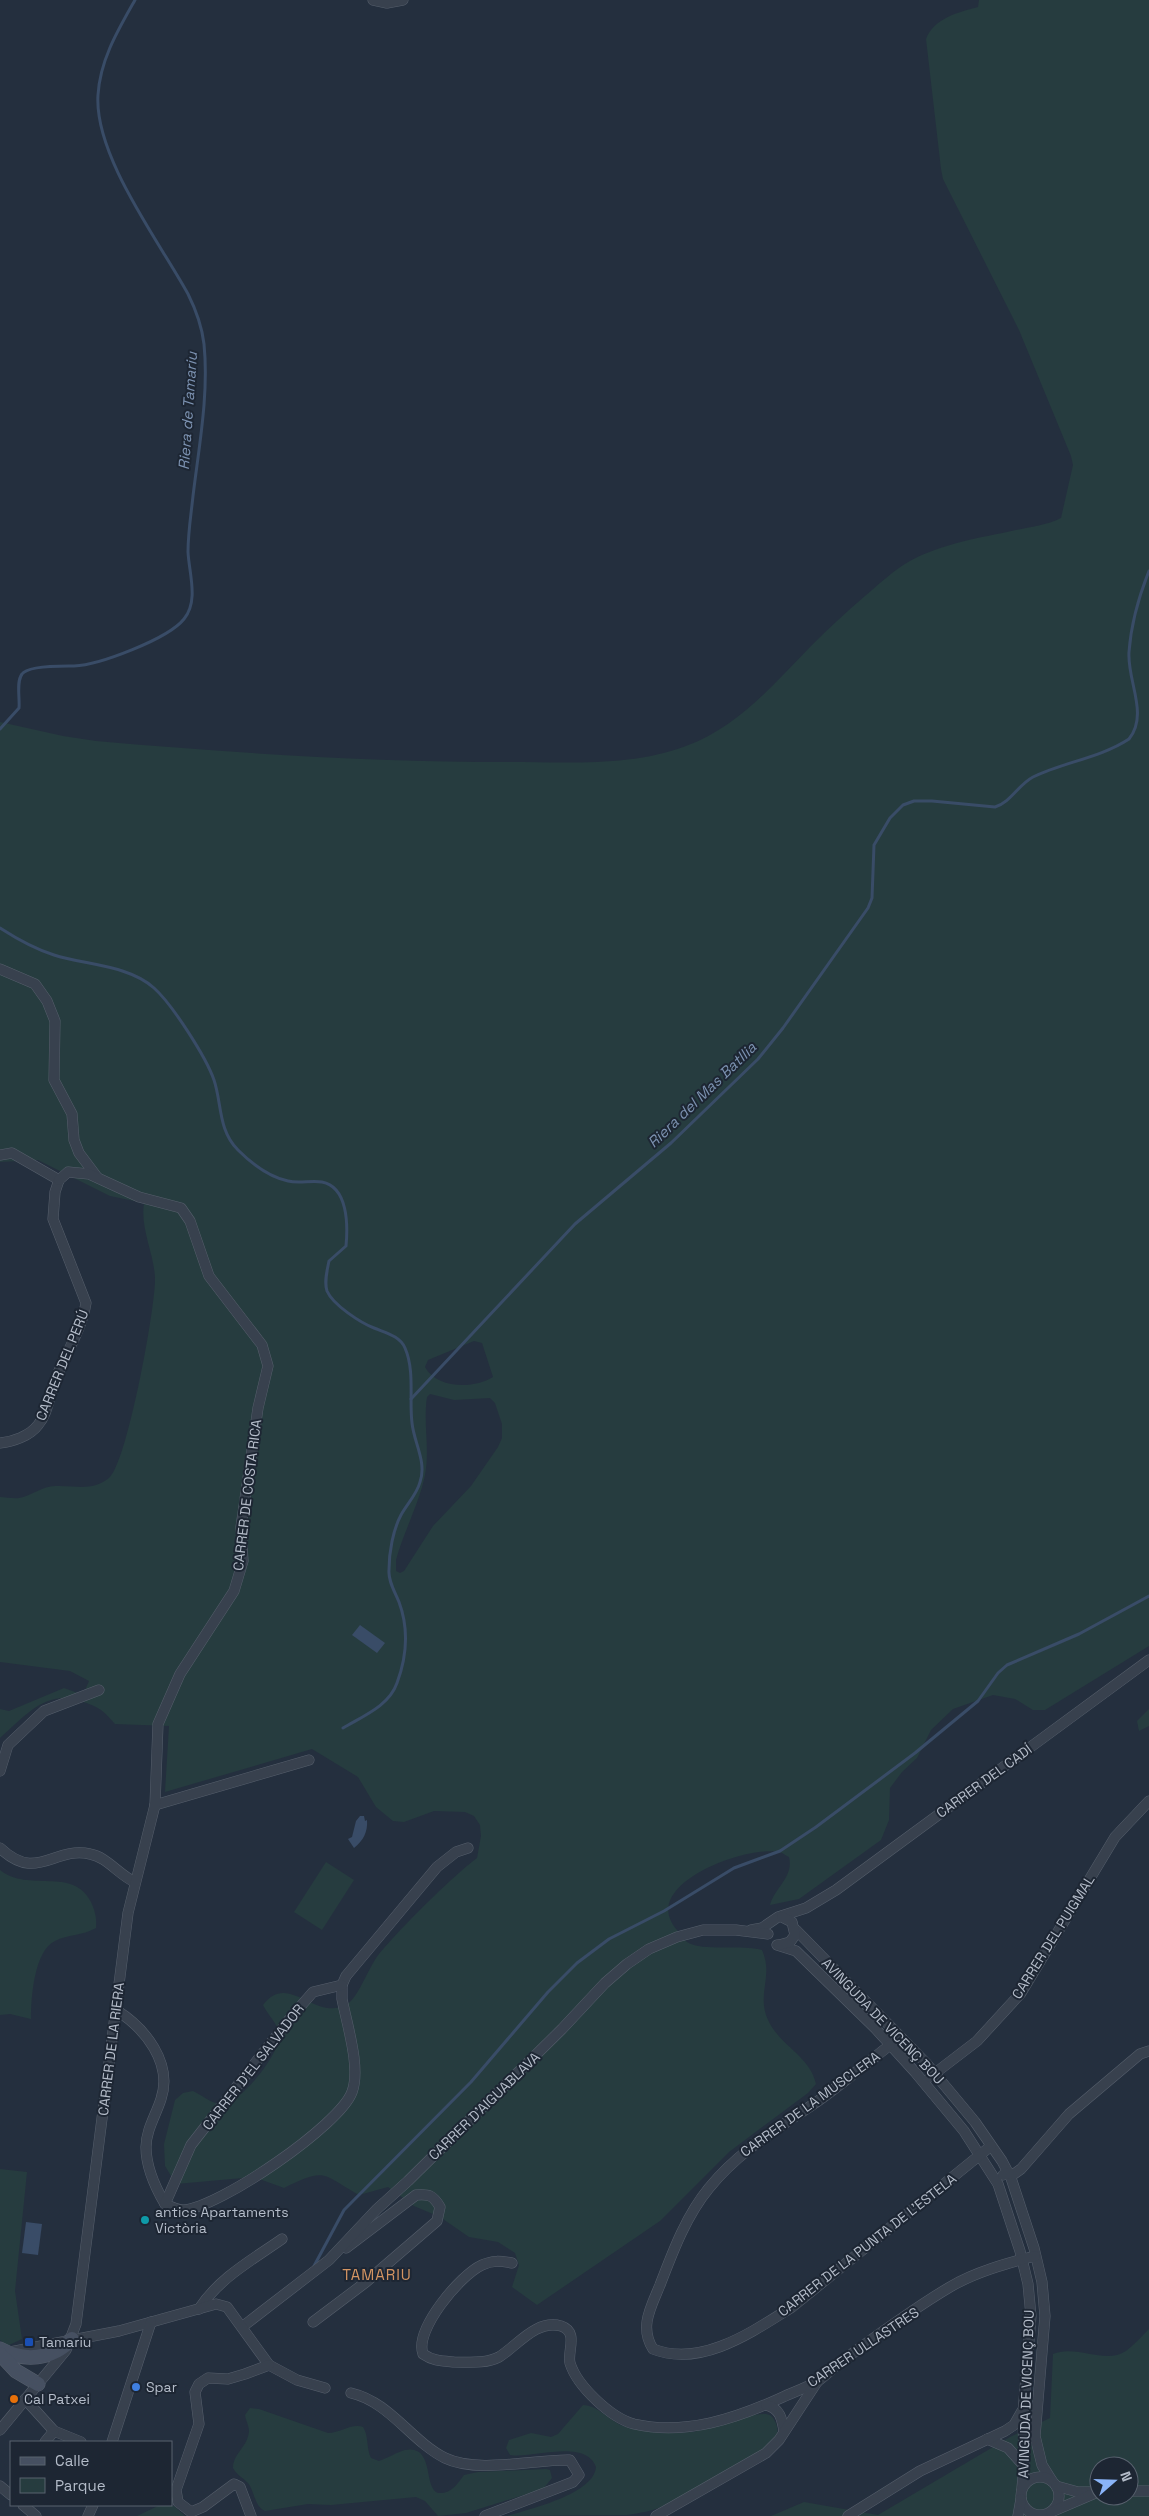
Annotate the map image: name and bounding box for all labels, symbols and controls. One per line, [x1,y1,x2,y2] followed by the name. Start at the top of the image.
[174,351,201,471] water label: Riera de Tamariu
[643,1038,760,1151] water label: Riera del Mas Batllia
[32,1307,92,1423] street label: CARRER DEL PERÚ
[229,1418,265,1572] street label: CARRER DE COSTA RICA
[933,1740,1036,1822] street label: CARRER DEL CADÍ
[1008,1871,1099,2002] street label: CARRER DEL PUIGMAL
[818,1954,948,2088] street label: AVINGUDA DE VICENÇ BOU
[94,1981,128,2117] street label: CARRER DE LA RIERA
[198,2000,308,2134] street label: CARRER D'EL SALVADOR
[737,2047,884,2161] street label: CARRER DE LA MUSCLERA
[424,2048,544,2164] street label: CARRER D'AIGUABLAVA
[774,2170,960,2320] street label: CARRER DE LA PUNTA DE L'ESTELA
[155,2203,289,2237] place label: antics Apartaments Victòria
[139,2214,151,2226] marker: antics Apartaments Victòria
[342,2265,412,2284] district label: TAMARIU
[804,2303,922,2391] street label: CARRER ULLASTRES
[1014,2309,1038,2479] street label: AVINGUDA DE VICENÇ BOU
[39,2333,91,2351] place label: Tamariu
[23,2336,35,2348] marker: Tamariu
[146,2378,177,2396] place label: Spar
[130,2381,142,2393] marker: Spar
[24,2390,90,2408] place label: Cal Patxei
[8,2393,20,2405] marker: Cal Patxei
[10,2441,172,2506] legend
[55,2451,90,2470] text: Calle
[1089,2456,1139,2506] north arrow
[1116,2469,1136,2484] text: N
[55,2476,106,2495] text: Parque

